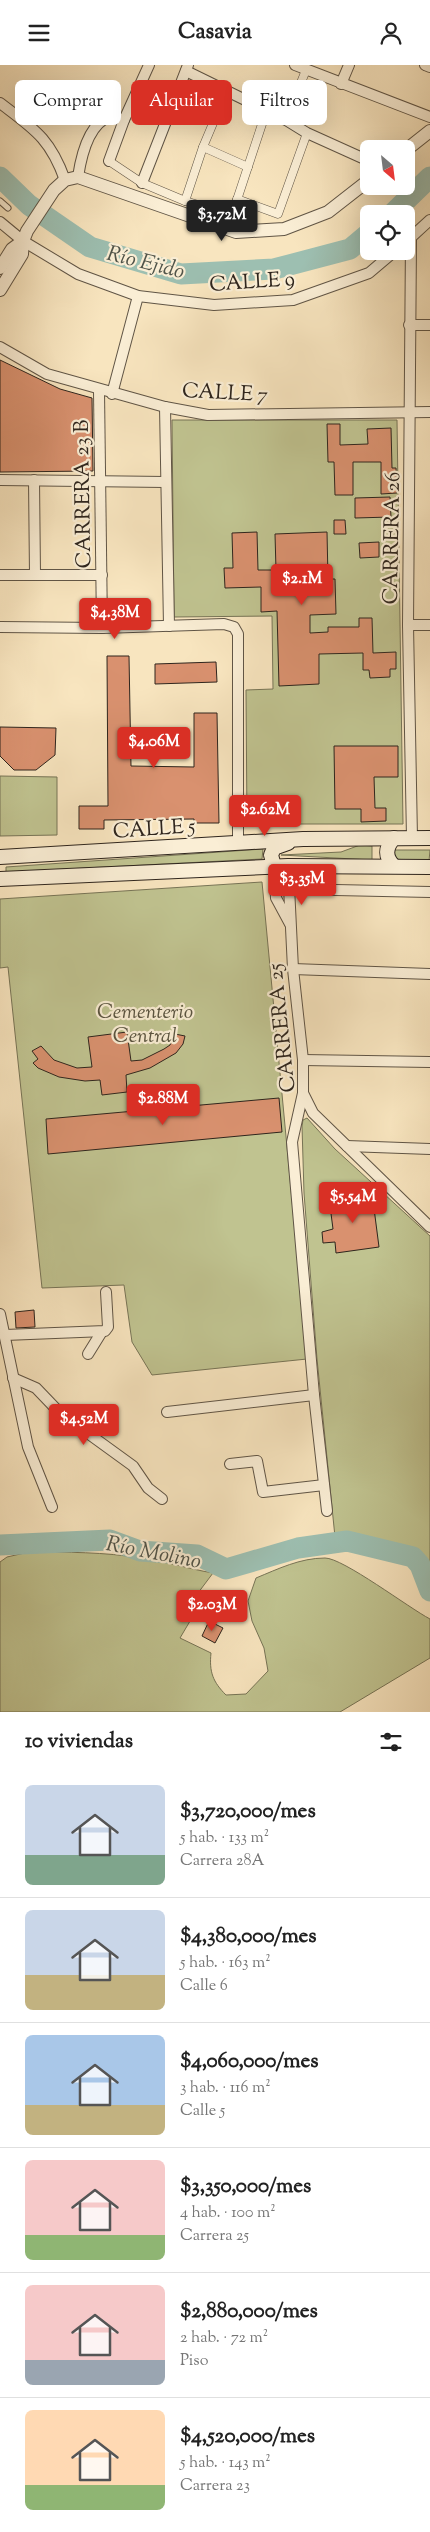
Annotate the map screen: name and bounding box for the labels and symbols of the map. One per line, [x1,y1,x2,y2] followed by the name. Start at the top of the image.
[360,140,415,195] north arrow
[181,199,263,242] pin: $3.72M
[103,239,188,289] water label: Río Ejido
[208,265,296,301] street label: CALLE 9
[181,377,269,411] street label: CALLE 7
[68,419,100,568] street label: CARRERA 23 B
[377,471,409,605] street label: CARRERA 26
[267,563,337,606] pin: $2.1M
[74,597,156,640] pin: $4.38M
[113,727,195,769] pin: $4.06M
[224,795,306,837] pin: $2.62M
[112,812,196,848] street label: CALLE 5
[261,863,343,906] pin: $3.35M
[261,962,305,1094] street label: CARRERA 25
[97,998,193,1052] park label: Cementerio Central
[122,1083,204,1126] pin: $2.88M
[312,1181,394,1224] pin: $5.54M
[43,1403,125,1446] pin: $4.52M
[103,1529,204,1579] water label: Río Molino
[171,1589,253,1632] pin: $2.03M

